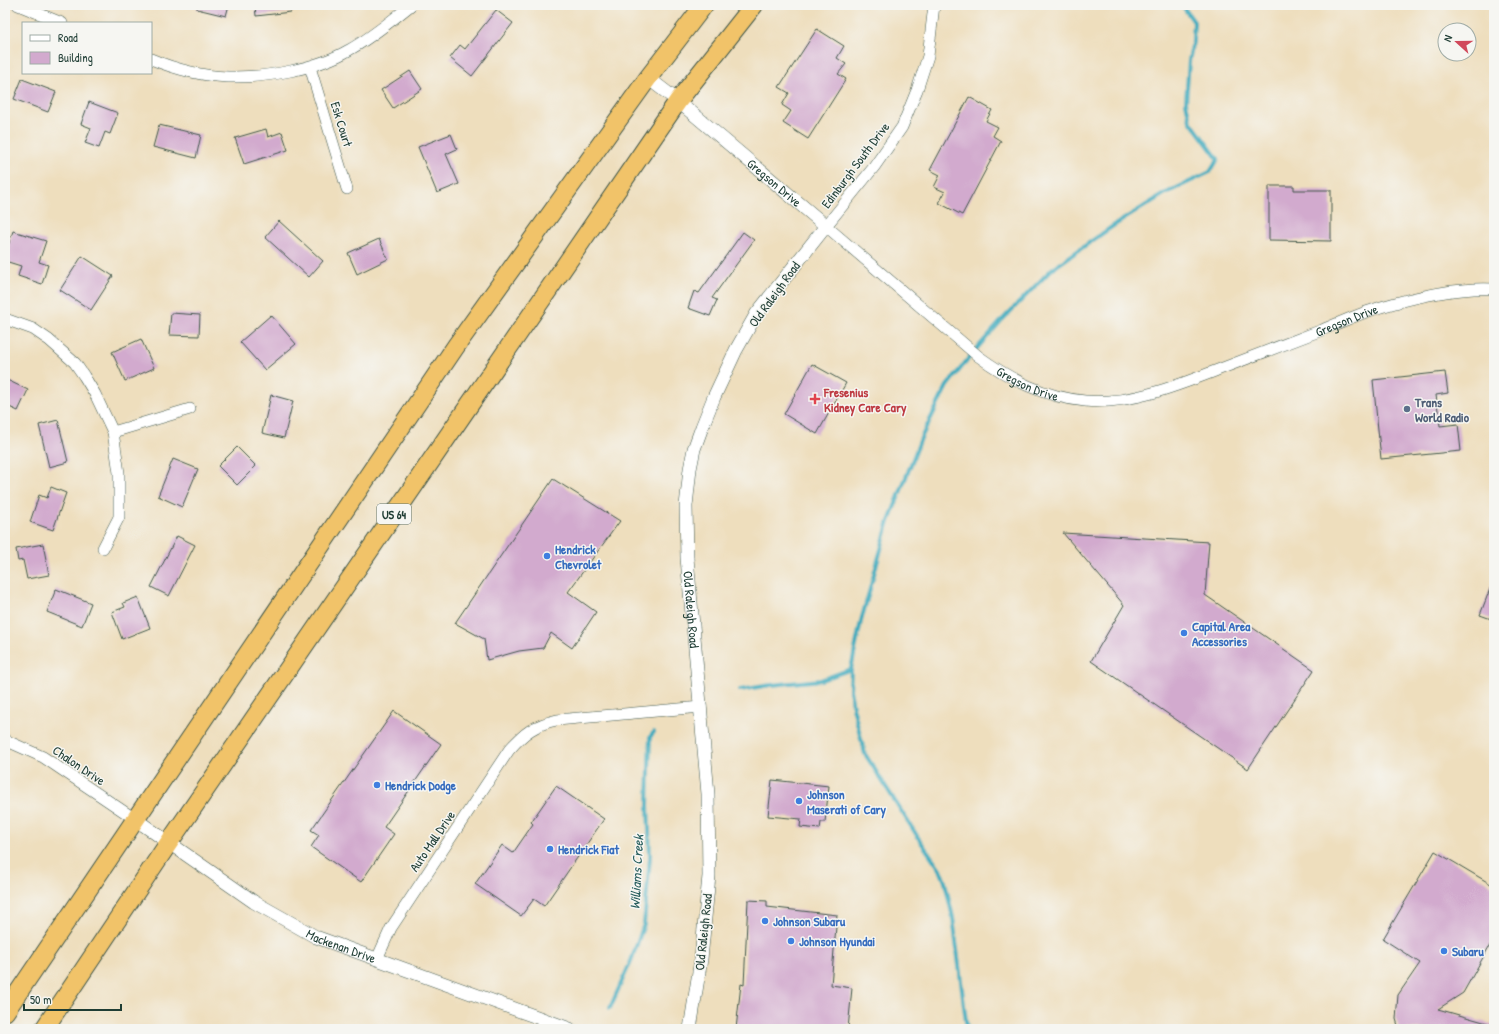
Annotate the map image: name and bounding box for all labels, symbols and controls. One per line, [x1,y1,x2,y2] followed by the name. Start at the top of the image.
[22,22,152,74] legend
[1437,22,1477,62] north arrow
[58,29,78,46] text: Road
[1440,33,1455,44] text: N
[58,49,93,66] text: Building
[327,99,358,149] street label: Esk Court
[817,118,893,212] street label: Edinburgh South Drive
[743,154,805,211] street label: Gregson Drive
[744,258,804,330] street label: Old Raleigh Road
[1313,300,1380,341] street label: Gregson Drive
[993,362,1060,405] street label: Gregson Drive
[823,383,907,417] place label: Fresenius Kidney Care Cary
[809,393,821,405] marker: Fresenius Kidney Care Cary
[1414,393,1470,426] place label: Trans World Radio
[1402,404,1412,414] marker: Trans World Radio
[377,504,411,524] road number: US 64
[555,540,602,573] place label: Hendrick Chevrolet
[542,551,552,561] marker: Hendrick Chevrolet
[679,570,704,649] street label: Old Raleigh Road
[1192,617,1251,650] place label: Capital Area Accessories
[1179,628,1189,638] marker: Capital Area Accessories
[49,741,109,789] street label: Chalon Drive
[385,776,457,795] place label: Hendrick Dodge
[372,780,382,790] marker: Hendrick Dodge
[807,785,887,819] place label: Johnson Maserati of Cary
[794,796,804,806] marker: Johnson Maserati of Cary
[405,807,459,875] street label: Auto Mall Drive
[625,833,648,910] water label: Williams Creek
[558,840,619,858] place label: Hendrick Fiat
[545,844,555,854] marker: Hendrick Fiat
[690,893,716,971] street label: Old Raleigh Road
[773,912,846,930] place label: Johnson Subaru
[760,916,770,926] marker: Johnson Subaru
[303,924,378,967] street label: Mackenan Drive
[799,932,875,951] place label: Johnson Hyundai
[786,936,796,946] marker: Johnson Hyundai
[1452,942,1485,960] place label: Subaru
[1439,946,1449,956] marker: Subaru
[24,986,121,1012] scale bar
[30,991,51,1008] text: 50 m

